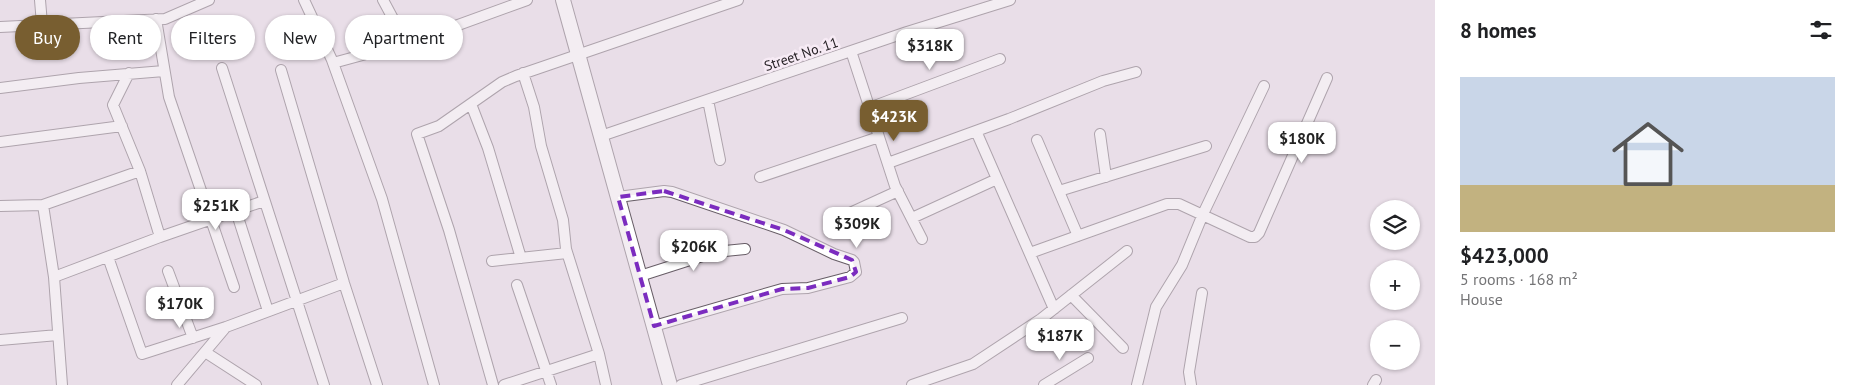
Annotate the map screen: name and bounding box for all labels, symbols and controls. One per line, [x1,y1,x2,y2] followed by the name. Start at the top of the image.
[15,15,80,60] chip: Buy
[90,15,161,60] chip: Rent
[171,15,255,60] chip: Filters
[265,15,335,60] chip: New
[345,15,463,60] chip: Apartment
[1807,16,1835,44] icon: filters
[1460,17,1536,44] text: 8 homes
[895,28,965,71] pin: $318K
[762,33,840,75] street label: Street No. 11
[907,35,953,55] text: $318K
[859,100,929,142] pin: $423K
[871,106,917,126] text: $423K
[1603,109,1693,199] icon: home
[1267,121,1337,164] pin: $180K
[1279,128,1325,148] text: $180K
[181,188,251,231] pin: $251K
[193,195,239,215] text: $251K
[1370,200,1420,370] map controls
[1370,200,1420,250] button: layers
[822,206,892,249] pin: $309K
[834,213,880,233] text: $309K
[659,230,729,272] pin: $206K
[671,236,717,256] text: $206K
[1460,242,1549,269] text: $423,000
[1370,260,1420,310] button: +
[1460,269,1578,289] text: 5 rooms · 168 m²
[145,286,215,329] pin: $170K
[1460,289,1503,309] text: House
[157,293,203,313] text: $170K
[1025,318,1095,361] pin: $187K
[1370,320,1420,370] button: −
[1037,325,1083,345] text: $187K

